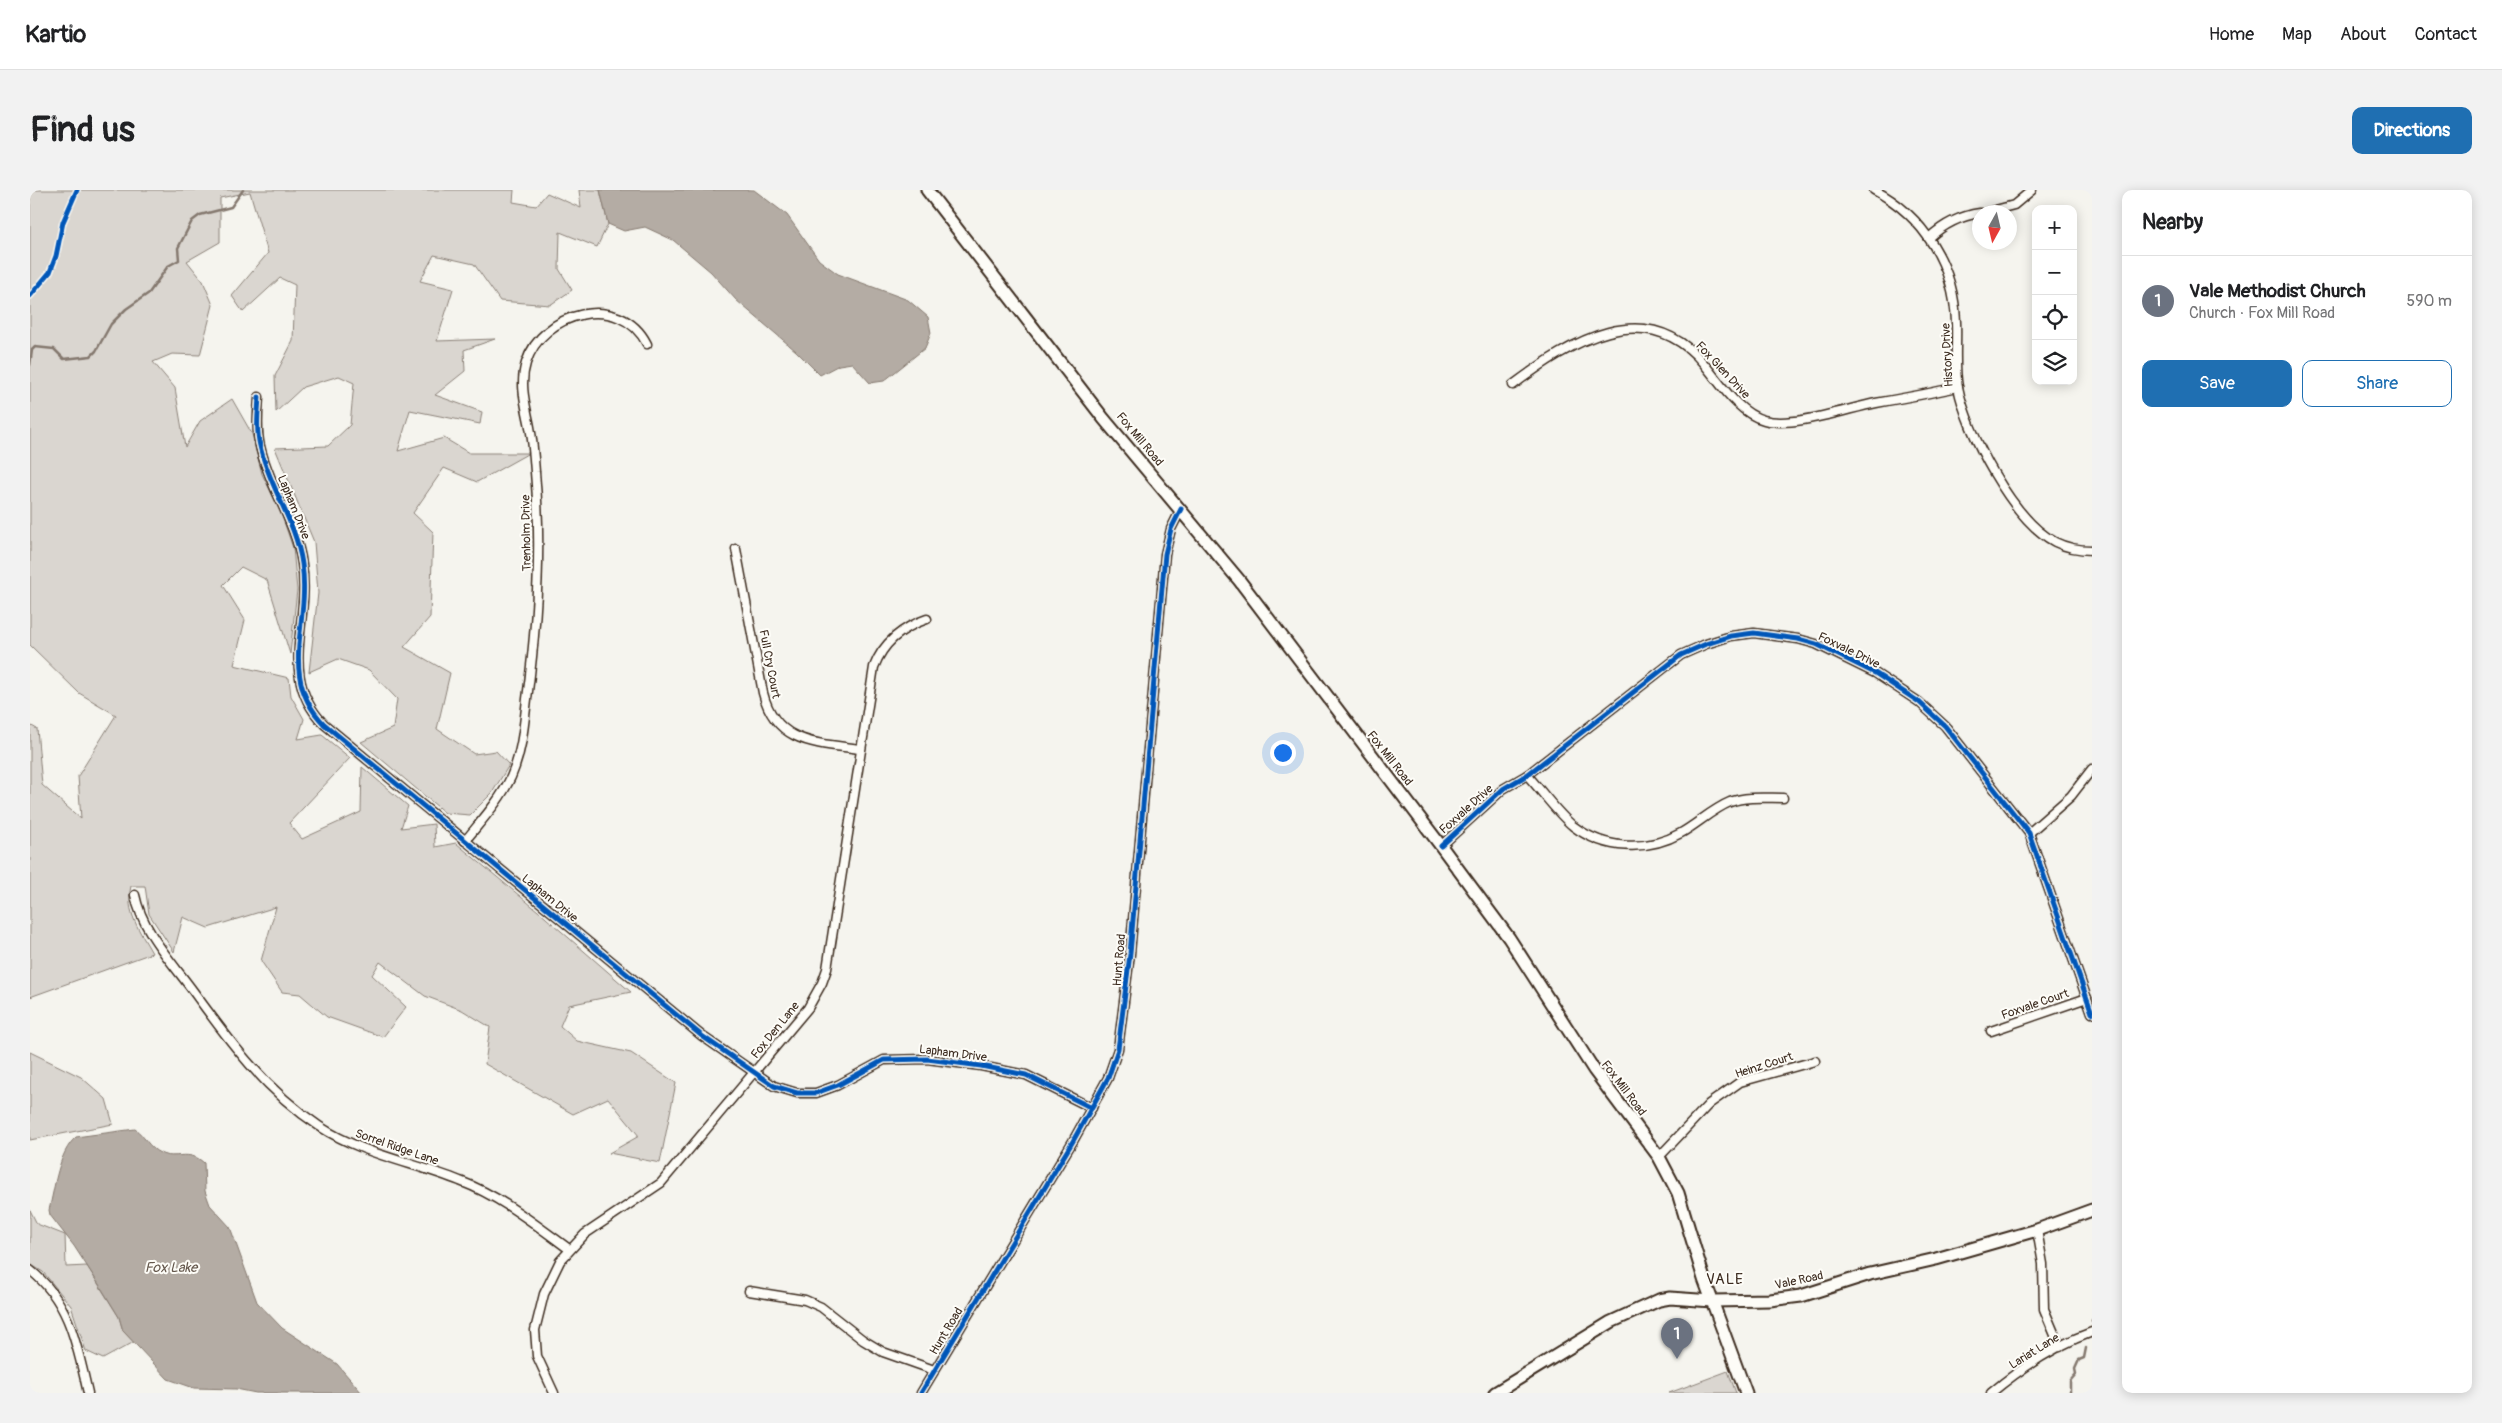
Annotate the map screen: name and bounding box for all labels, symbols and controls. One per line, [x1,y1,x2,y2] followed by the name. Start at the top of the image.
[25,20,86,49] text: Kartio
[2209,23,2254,46] text: Home
[2282,23,2312,46] text: Map
[2340,23,2386,46] text: About
[2414,23,2477,46] text: Contact
[2352,107,2472,154] button: Directions
[30,108,135,152] text: Find us
[1972,205,2017,250] north arrow
[2032,205,2077,385] map controls
[2032,205,2077,250] button: +
[2142,209,2203,236] text: Nearby
[2032,250,2077,295] button: −
[2189,279,2366,303] text: Vale Methodist Church
[2155,291,2161,311] text: 1
[2406,291,2452,311] text: 590 m
[2032,295,2077,340] button: locate
[2189,303,2335,323] text: Church · Fox Mill Road
[1938,323,1957,387] street label: History Drive
[1692,339,1753,402] street label: Fox Glen Drive
[2032,340,2077,385] button: layers
[2142,360,2292,407] button: Save
[2302,360,2452,407] button: Share
[1113,409,1166,469] street label: Fox Mill Road
[274,473,313,542] street label: Lapham Drive
[518,494,535,571] street label: Trenholm Drive
[755,628,784,700] street label: Full Cry Court
[1815,629,1882,672] street label: Foxvale Drive
[1364,728,1416,789] street label: Fox Mill Road
[1270,740,1296,766] your location
[1436,781,1496,837] street label: Foxvale Drive
[518,871,581,926] street label: Lapham Drive
[1110,933,1129,987] street label: Hunt Road
[1999,986,2071,1023] street label: Foxvale Court
[748,999,803,1062] street label: Fox Den Lane
[918,1042,988,1065] street label: Lapham Drive
[1733,1049,1795,1082] street label: Heinz Court
[1598,1058,1649,1119] street label: Fox Mill Road
[353,1126,441,1169] street label: Sorrel Ridge Lane
[145,1259,199,1276] water label: Fox Lake
[1774,1268,1825,1293] street label: Vale Road
[1706,1270,1744,1289] district label: VALE
[926,1305,966,1358] street label: Hunt Road
[1661,1318,1693,1359] pin: 1
[2006,1330,2062,1373] street label: Lariat Lane

